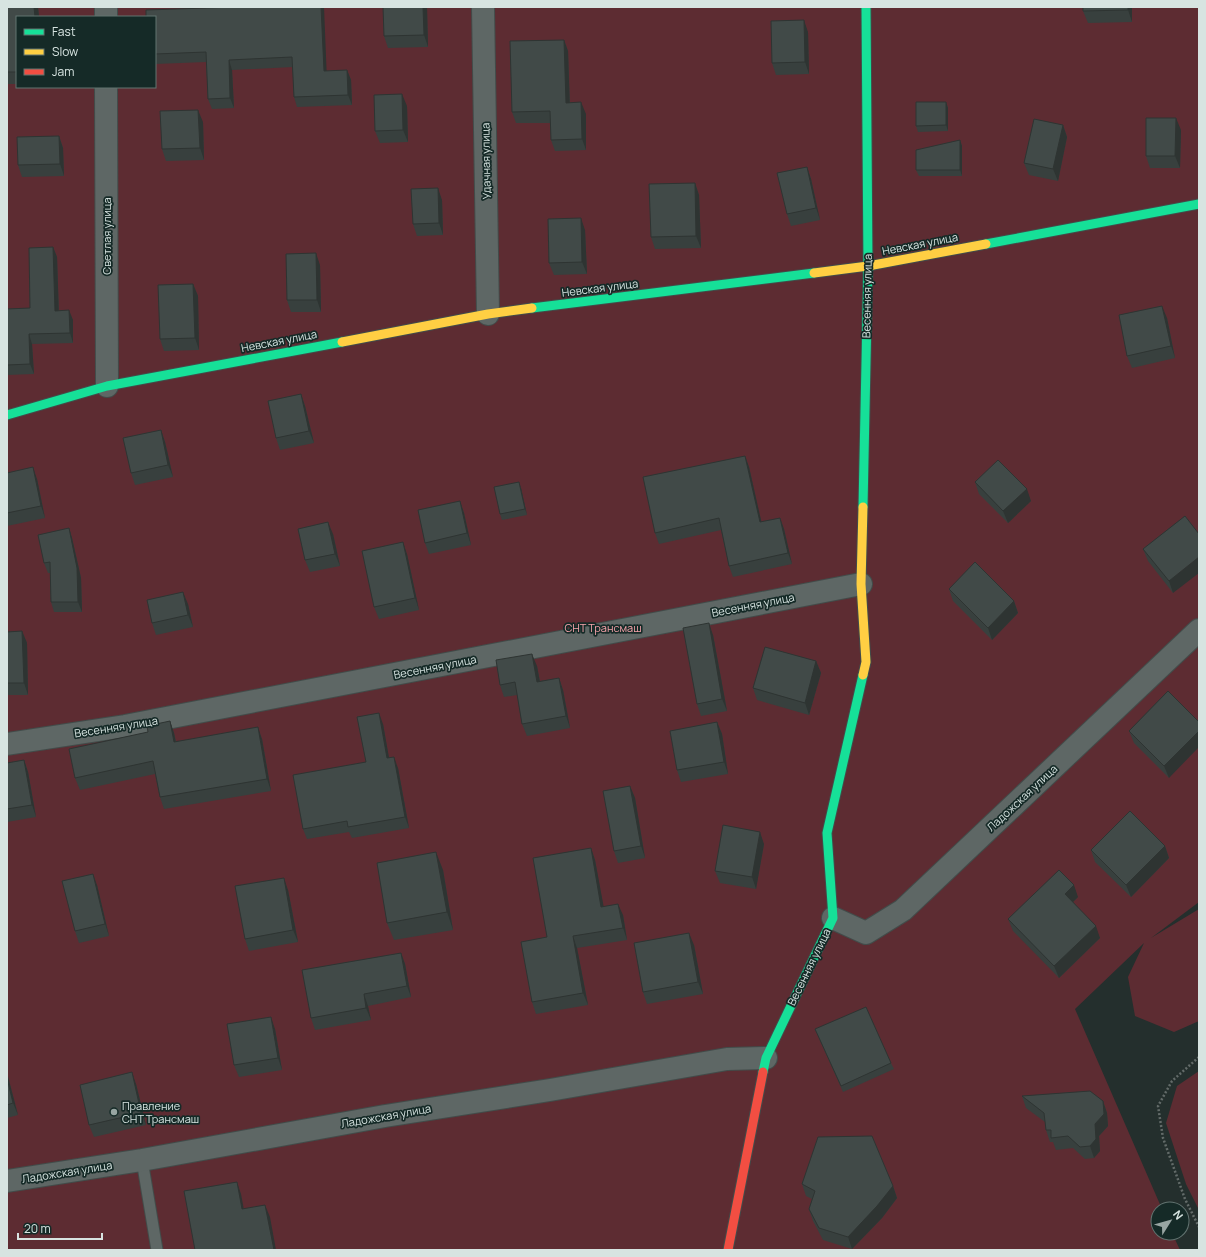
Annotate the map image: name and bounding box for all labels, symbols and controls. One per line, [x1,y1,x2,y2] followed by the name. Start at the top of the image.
[16,16,156,88] legend
[52,23,76,40] text: Fast
[52,43,78,60] text: Slow
[52,63,74,80] text: Jam
[477,123,494,199] street label: Удачная улица
[99,197,114,275] street label: Светлая улица
[881,229,959,258] street label: Невская улица
[858,254,875,338] street label: Весенняя улица
[561,275,639,300] street label: Невская улица
[240,326,318,355] street label: Невская улица
[710,589,796,620] street label: Весенняя улица
[564,620,642,635] park label: СНТ Трансмаш
[392,651,478,682] street label: Весенняя улица
[73,713,159,740] street label: Весенняя улица
[983,761,1060,834] street label: Ладожская улица
[783,926,834,1008] street label: Весенняя улица
[122,1098,199,1126] place label: Правление СНТ Трансмаш
[340,1100,432,1131] street label: Ладожская улица
[109,1107,119,1117] marker: Правление СНТ Трансмаш
[21,1157,113,1186] street label: Ладожская улица
[1150,1201,1190,1241] north arrow
[1170,1207,1187,1222] text: N
[18,1215,102,1241] scale bar
[24,1220,51,1237] text: 20 m

